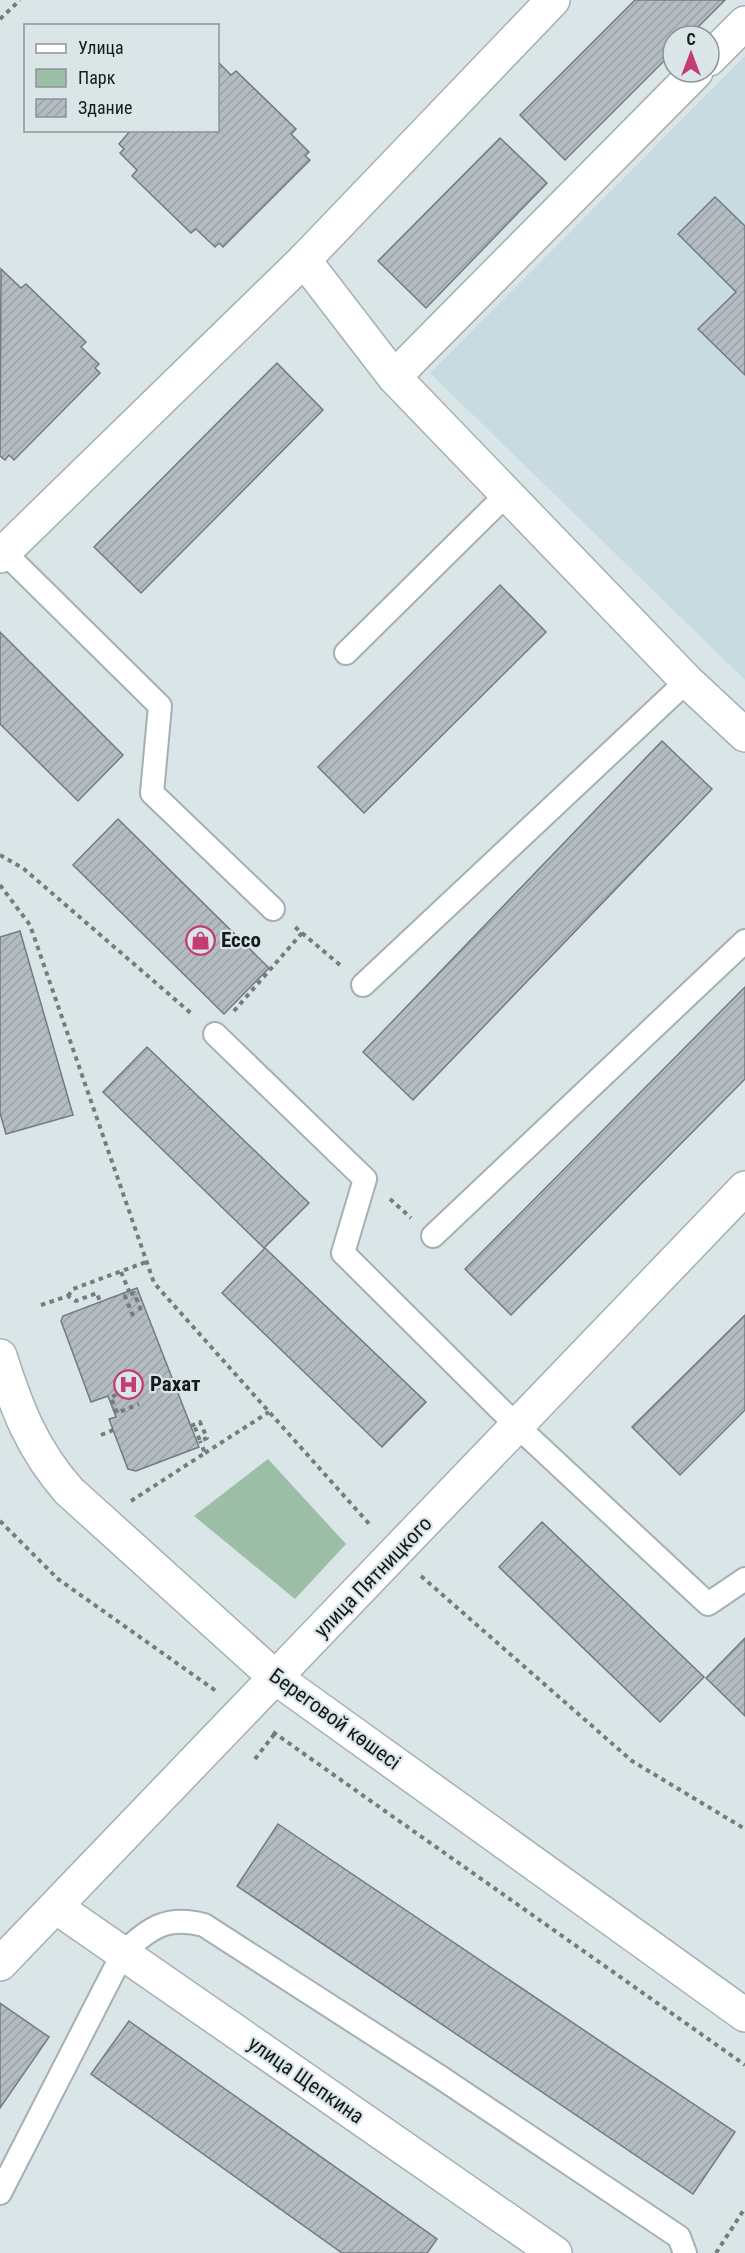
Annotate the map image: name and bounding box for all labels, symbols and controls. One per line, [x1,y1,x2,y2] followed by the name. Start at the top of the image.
[24,24,219,132] legend
[661,24,721,84] north arrow
[686,30,696,49] text: С
[78,37,124,58] text: Улица
[78,67,116,88] text: Парк
[78,97,132,118] text: Здание
[184,924,216,956] shop icon: Ecco
[221,928,261,952] place label: Ecco
[113,1368,145,1400] hospital icon: Рахат
[150,1372,201,1396] place label: Рахат
[309,1512,437,1642] street label: улица Пятницкого
[265,1663,405,1775] street label: Береговой көшесі
[244,2031,368,2129] street label: улица Щепкина

